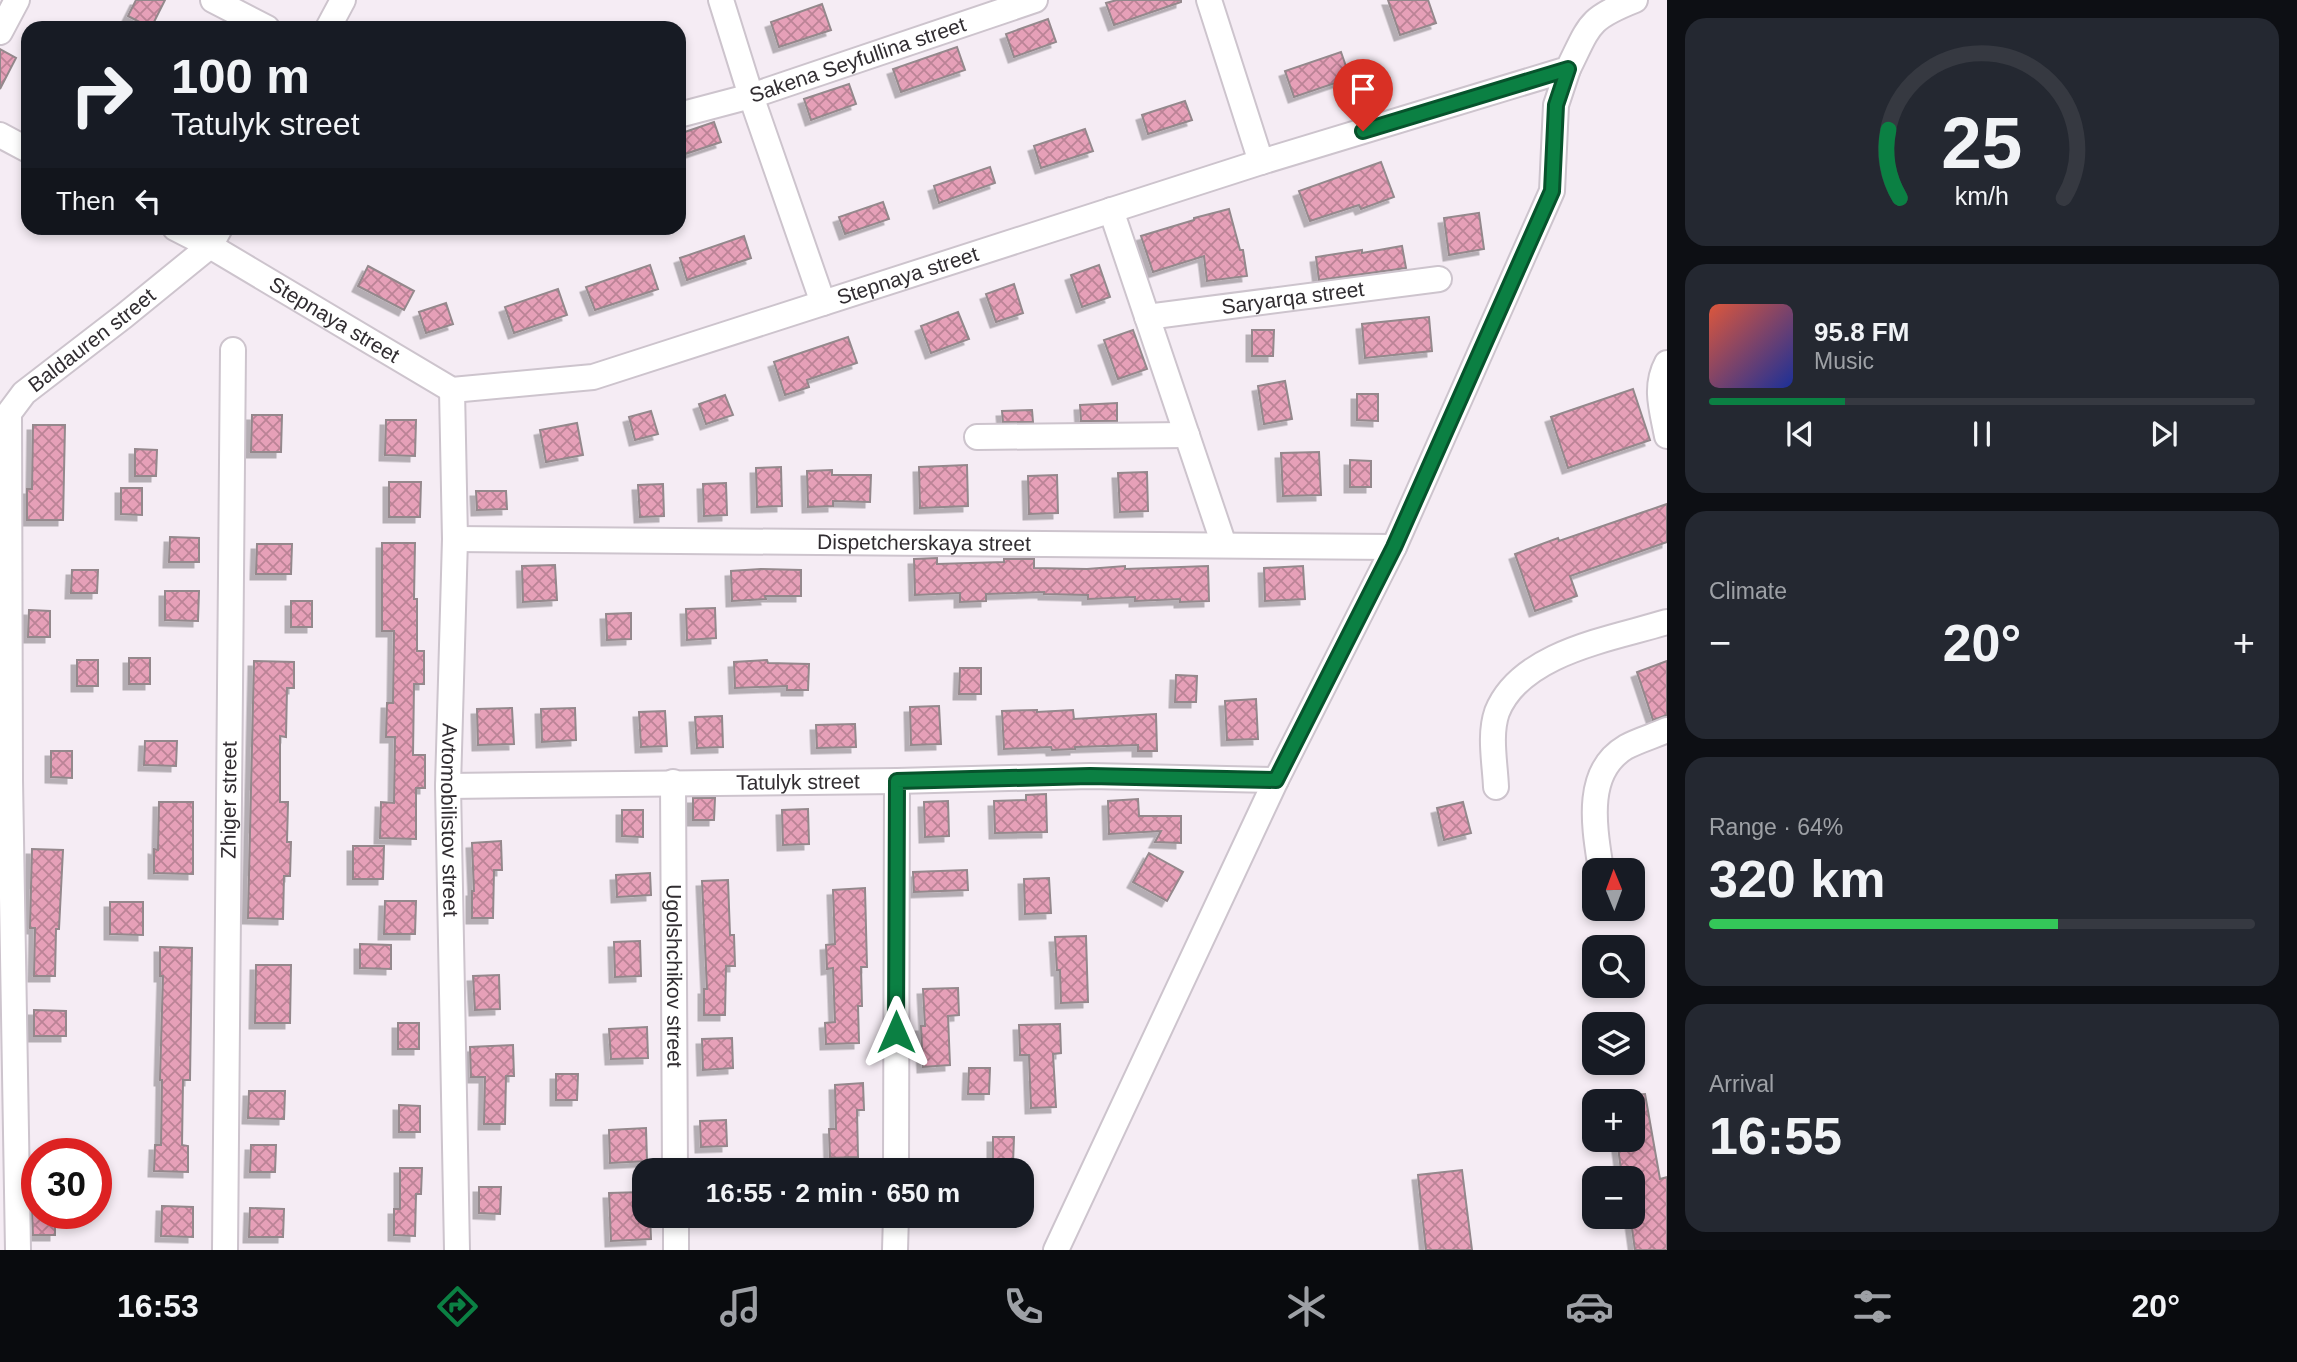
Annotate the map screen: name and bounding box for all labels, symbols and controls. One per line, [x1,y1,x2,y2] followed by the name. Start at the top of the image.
[746,12,969,107] street label: Sakena Seyfullina street
[56,49,147,140] icon: right
[171,49,310,103] text: 100 m
[1333,59,1393,131] pin
[1344,70,1382,108] icon: arrive
[1942,103,2022,184] text: 25
[171,106,360,142] text: Tatulyk street
[129,182,167,220] icon: left
[1955,182,2009,210] text: km/h
[56,186,115,216] text: Then
[834,242,981,309] street label: Stepnaya street
[265,272,404,367] street label: Stepnaya street
[1220,277,1366,318] street label: Saryarqa street
[24,283,160,396] street label: Baldauren street
[1814,317,1909,347] text: 95.8 FM
[1814,348,1874,374] text: Music
[1781,415,1819,453] icon: previous
[1963,415,2001,453] icon: pause
[2145,415,2183,453] icon: next
[817,530,1031,555] street label: Dispetcherskaya street
[1709,578,1787,604] text: Climate
[1943,614,2021,672] text: 20°
[1709,622,1731,664] text: −
[2233,622,2255,664] text: +
[437,723,463,917] street label: Avtomobilistov street
[216,741,241,859] street label: Zhiger street
[736,769,860,794] street label: Tatulyk street
[1709,814,1843,840] text: Range · 64%
[1709,850,1885,908] text: 320 km
[1582,858,1645,920] north arrow
[1582,858,1645,1229] map controls
[663,884,686,1068] street label: Ugolshchikov street
[1582,935,1645,998] button: search
[859,995,933,1069] position arrow
[1582,1012,1645,1075] button: layers
[1709,1071,1774,1097] text: Arrival
[1582,1089,1645,1152] button: +
[1709,1107,1842,1165] text: 16:55
[21,1138,112,1229] speed limit sign: 30
[1582,1166,1645,1229] button: −
[706,1178,960,1208] text: 16:55 · 2 min · 650 m
[433,1282,482,1331] icon: directions
[716,1282,765,1331] icon: music
[999,1282,1048,1331] icon: phone
[1282,1282,1331,1331] icon: climate
[1565,1282,1614,1331] icon: car
[1848,1282,1897,1331] icon: filters
[117,1288,199,1324] text: 16:53
[2132,1288,2180,1324] text: 20°

